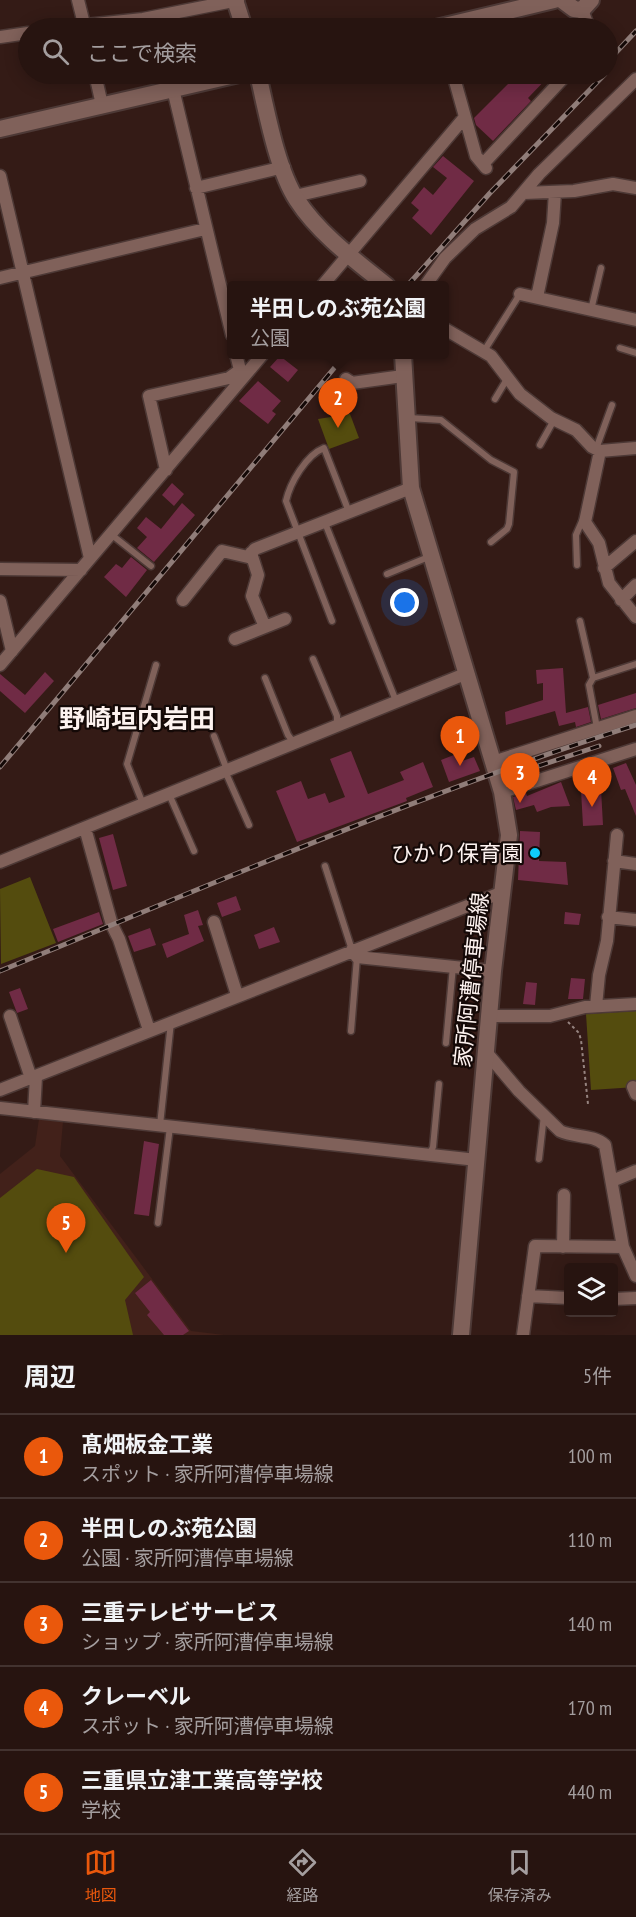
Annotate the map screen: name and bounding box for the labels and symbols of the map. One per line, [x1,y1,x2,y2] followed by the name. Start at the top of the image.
[318,378,358,428] pin: 2
[390,588,419,617] your location
[59,702,215,735] district label: 野崎垣内岩田
[440,716,480,766] pin: 1
[500,754,540,803] pin: 3
[572,758,612,807] pin: 4
[391,839,523,867] place label: ひかり保育園
[528,846,542,860] marker: ひかり保育園
[448,891,494,1069] street label: 家所阿漕停車場線
[46,1204,86,1253] pin: 5

